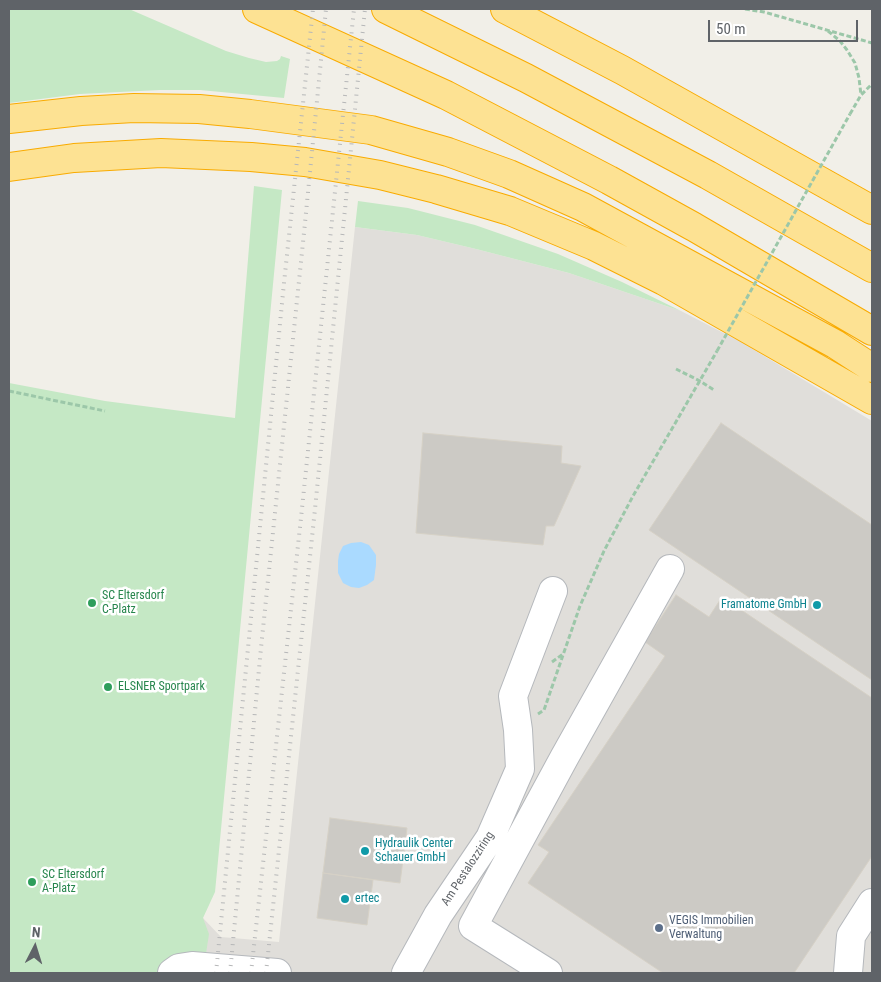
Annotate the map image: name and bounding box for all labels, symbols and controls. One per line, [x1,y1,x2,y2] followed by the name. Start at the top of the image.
[711,10,861,42] scale bar
[716,20,746,38] text: 50 m
[102,589,164,617] place label: SC Eltersdorf C-Platz
[86,597,98,609] marker: SC Eltersdorf C-Platz
[721,598,807,612] place label: Framatome GmbH
[811,599,823,611] marker: Framatome GmbH
[118,680,205,694] place label: ELSNER Sportpark
[102,681,114,693] marker: ELSNER Sportpark
[439,829,497,909] street label: Am Pestalozziring
[375,837,453,865] place label: Hydraulik Center Schauer GmbH
[359,845,371,857] marker: Hydraulik Center Schauer GmbH
[42,868,104,896] place label: SC Eltersdorf A-Platz
[26,876,38,888] marker: SC Eltersdorf A-Platz
[355,892,379,906] place label: ertec
[339,893,351,905] marker: ertec
[669,914,753,942] place label: VEGIS Immobilien Verwaltung
[10,922,60,972] north arrow
[653,922,665,934] marker: VEGIS Immobilien Verwaltung
[31,924,41,940] text: N

